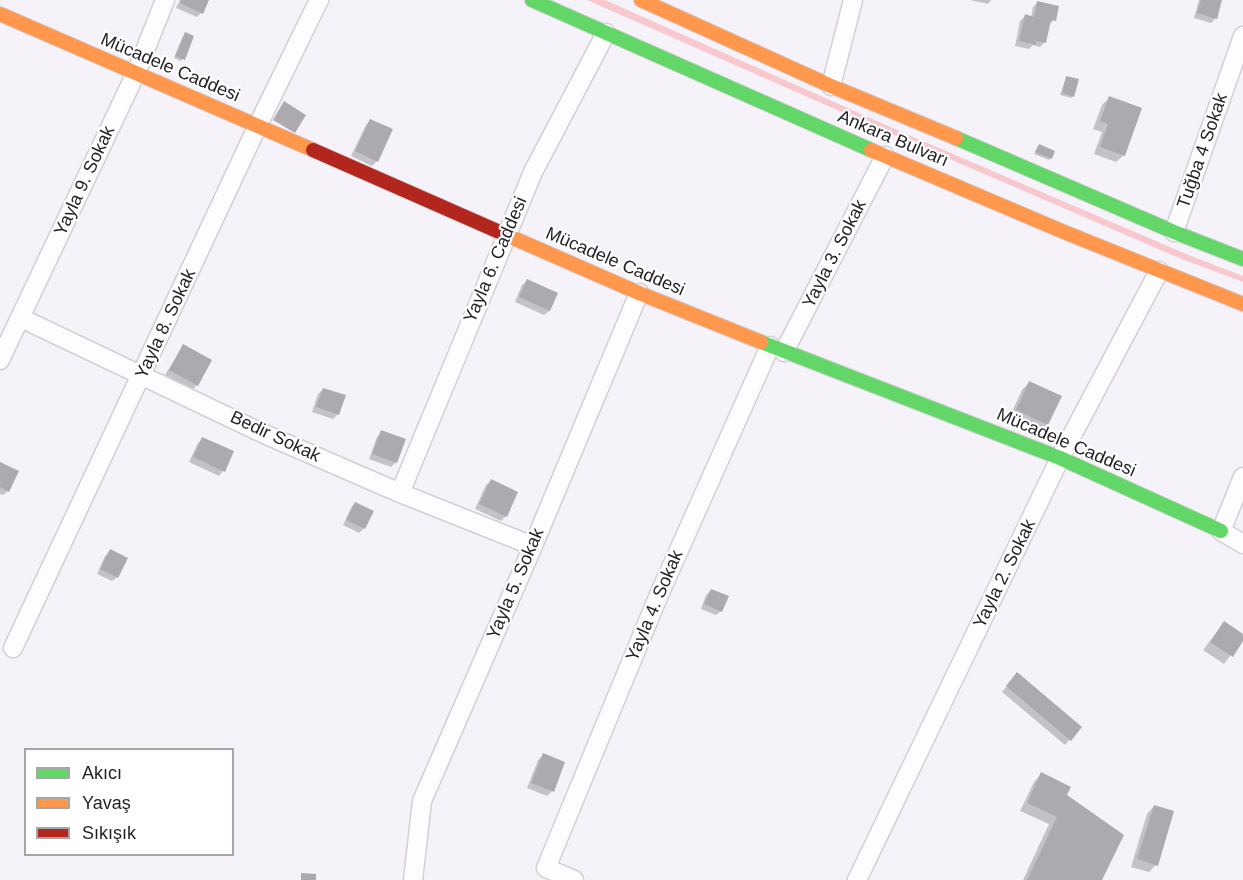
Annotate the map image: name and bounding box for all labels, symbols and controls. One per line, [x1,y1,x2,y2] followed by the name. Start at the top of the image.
[97,29,243,107] street label: Mücadele Caddesi
[1173,91,1233,211] street label: Tuğba 4 Sokak
[834,106,952,172] street label: Ankara Bulvarı
[50,123,120,239] street label: Yayla 9. Sokak
[460,194,532,326] street label: Yayla 6. Caddesi
[798,196,872,312] street label: Yayla 3. Sokak
[542,223,688,301] street label: Mücadele Caddesi
[131,266,201,382] street label: Yayla 8. Sokak
[993,404,1139,482] street label: Mücadele Caddesi
[226,407,324,467] street label: Bedir Sokak
[969,516,1041,632] street label: Yayla 2. Sokak
[483,525,549,643] street label: Yayla 5. Sokak
[622,547,688,665] street label: Yayla 4. Sokak
[24,748,234,856] legend
[82,763,122,783] text: Akıcı
[82,793,131,813] text: Yavaş
[82,823,136,843] text: Sıkışık

